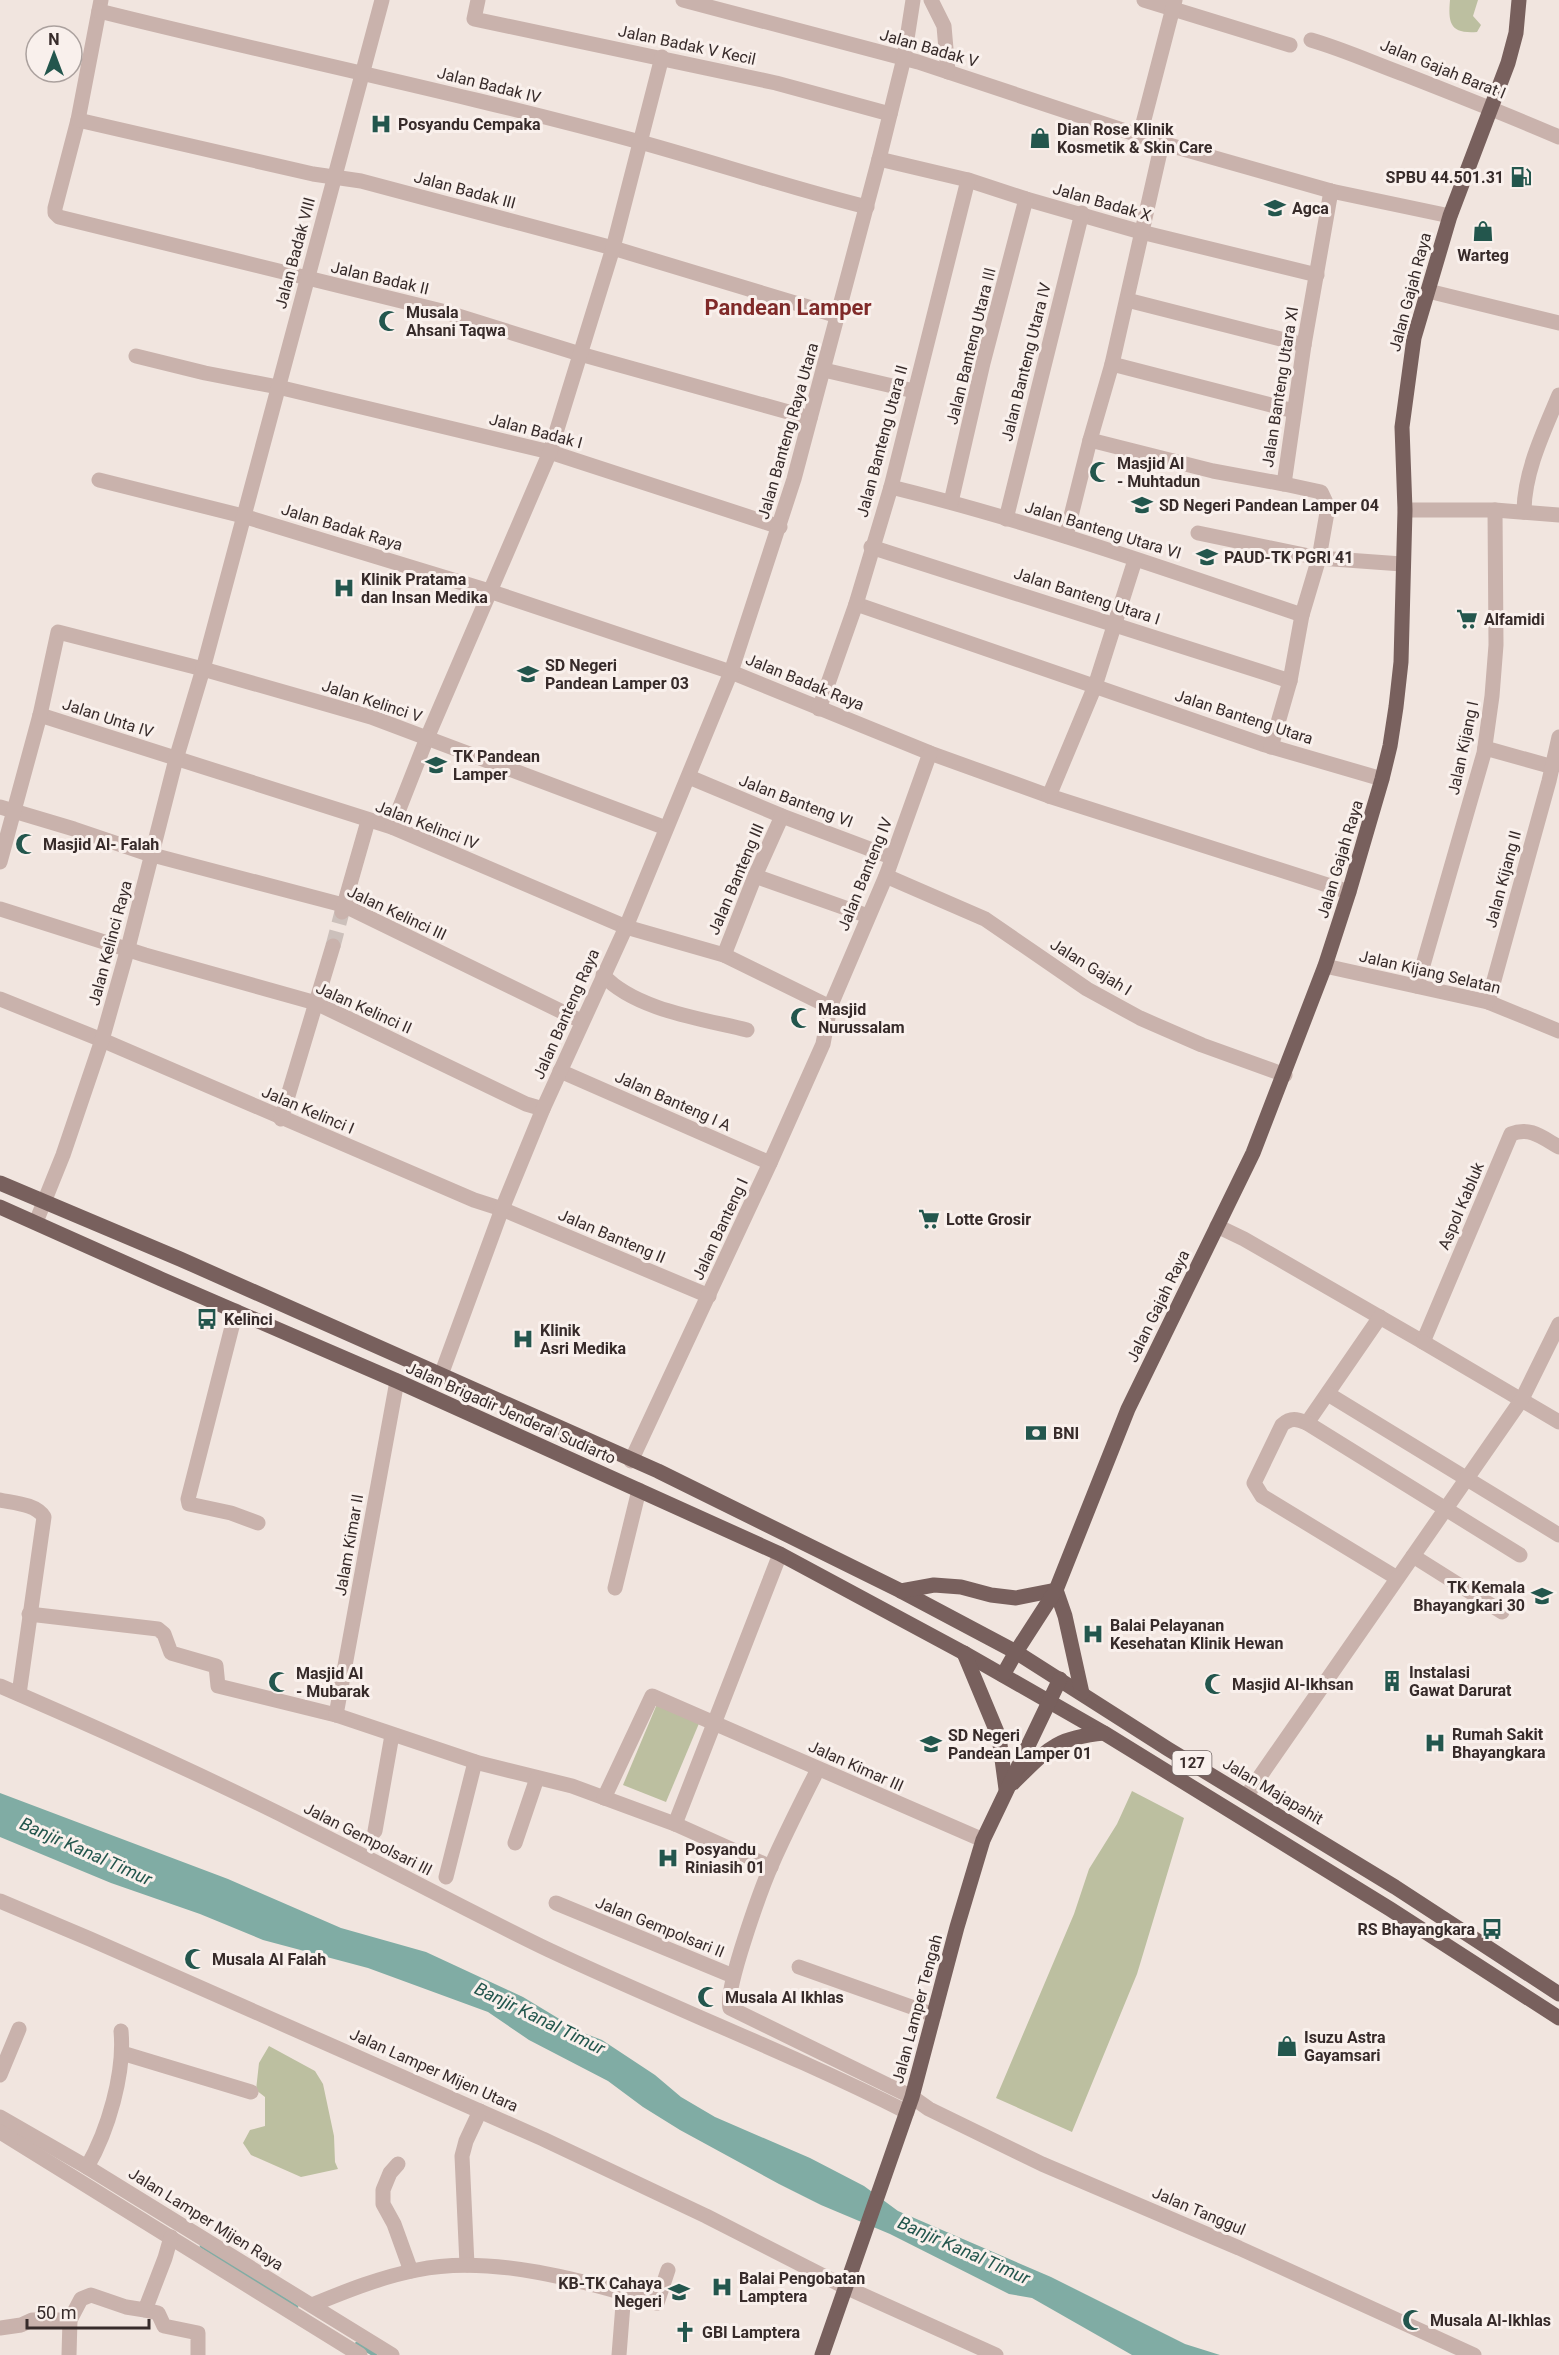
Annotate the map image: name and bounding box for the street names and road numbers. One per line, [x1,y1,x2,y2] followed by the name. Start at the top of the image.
[617,21,757,69] street label: Jalan Badak V Kecil
[878,25,980,71] street label: Jalan Badak V
[1377,35,1509,103] street label: Jalan Gajah Barat I
[435,63,543,107] street label: Jalan Badak IV
[412,167,518,213] street label: Jalan Badak III
[1051,179,1153,225] street label: Jalan Badak X
[271,195,319,311] street label: Jalan Badak VIII
[1385,230,1435,354] street label: Jalan Gajah Raya
[329,257,431,299] street label: Jalan Badak II
[942,266,1000,426] street label: Jalan Banteng Utara III
[997,281,1055,443] street label: Jalan Banteng Utara IV
[1258,305,1302,469] street label: Jalan Banteng Utara XI
[754,341,822,521] street label: Jalan Banteng Raya Utara
[853,363,911,519] street label: Jalan Banteng Utara II
[487,409,585,453] street label: Jalan Badak I
[1022,497,1184,563] street label: Jalan Banteng Utara VI
[279,499,405,555] street label: Jalan Badak Raya
[1012,563,1162,629] street label: Jalan Banteng Utara I
[743,650,867,714] street label: Jalan Badak Raya
[319,676,425,726] street label: Jalan Kelinci V
[1173,686,1315,748] street label: Jalan Banteng Utara
[60,694,156,742] street label: Jalan Unta IV
[1444,699,1482,797] street label: Jalan Kijang I
[736,771,856,831] street label: Jalan Banteng VI
[373,797,481,853] street label: Jalan Kelinci IV
[1313,798,1367,920] street label: Jalan Gajah Raya
[834,815,896,933] street label: Jalan Banteng IV
[704,821,768,937] street label: Jalan Banteng III
[1481,828,1525,930] street label: Jalan Kijang II
[84,878,136,1008] street label: Jalan Kelinci Raya
[344,882,450,944] street label: Jalan Kelinci III
[1047,935,1135,999] street label: Jalan Gajah I
[529,946,603,1082] street label: Jalan Banteng Raya
[1357,946,1503,998] street label: Jalan Kijang Selatan
[313,978,415,1038] street label: Jalan Kelinci II
[612,1067,734,1135] street label: Jalan Banteng I A
[259,1082,357,1138] street label: Jalan Kelinci I
[1434,1159,1488,1253] street label: Aspol Kabluk
[688,1175,752,1283] street label: Jalan Banteng I
[556,1205,668,1267] street label: Jalan Banteng II
[1123,1247,1193,1365] street label: Jalan Gajah Raya
[403,1358,619,1468] street label: Jalan Brigadir Jenderal Sudiarto
[331,1493,367,1597] street label: Jalam Kimar II
[806,1737,906,1795] street label: Jalan Kimar III
[1172,1751,1212,1775] road number: 127
[1219,1754,1327,1828] street label: Jalan Majapahit
[301,1798,435,1880] street label: Jalan Gempolsari III
[593,1892,727,1962] street label: Jalan Gempolsari II
[888,1932,946,2086] street label: Jalan Lamper Tengah
[347,2024,521,2116] street label: Jalan Lamper Mijen Utara
[125,2164,287,2274] street label: Jalan Lamper Mijen Raya
[1149,2183,1249,2239] street label: Jalan Tanggul

